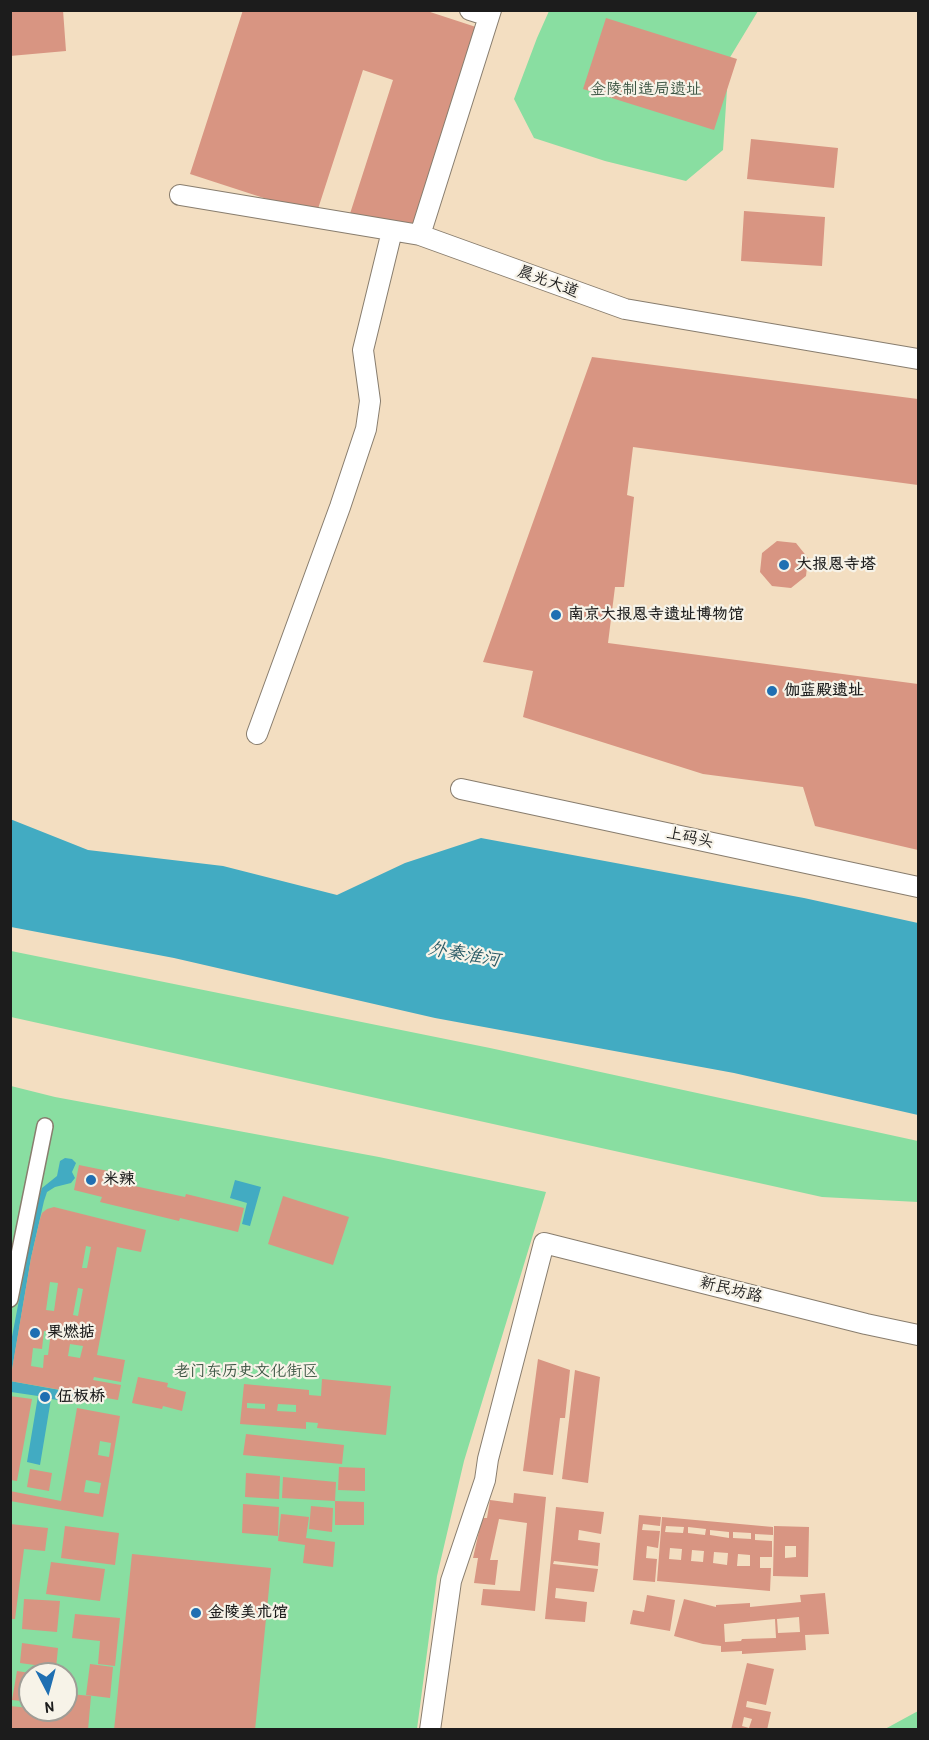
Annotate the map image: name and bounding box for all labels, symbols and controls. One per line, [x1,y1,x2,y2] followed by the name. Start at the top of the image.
[590,80,702,100] park label: 金陵制造局遗址
[515,262,581,302] street label: 晨光大道
[796,555,876,575] place label: 大报恩寺塔
[777,558,791,572] marker: 大报恩寺塔
[568,605,744,625] place label: 南京大报恩寺遗址博物馆
[549,608,563,622] marker: 南京大报恩寺遗址博物馆
[784,681,864,701] place label: 伽蓝殿遗址
[765,684,779,698] marker: 伽蓝殿遗址
[665,824,715,852] street label: 上码头
[427,938,501,972] water label: 外秦淮河
[103,1170,135,1190] place label: 米辣
[84,1173,98,1187] marker: 米辣
[698,1273,764,1307] street label: 新民坊路
[47,1323,95,1343] place label: 果燃掂
[28,1326,42,1340] marker: 果燃掂
[174,1362,318,1382] park label: 老门东历史文化街区
[57,1387,105,1407] place label: 伍板桥
[38,1390,52,1404] marker: 伍板桥
[208,1603,288,1623] place label: 金陵美术馆
[189,1606,203,1620] marker: 金陵美术馆
[18,1662,78,1722] north arrow
[44,1697,55,1719] text: N

